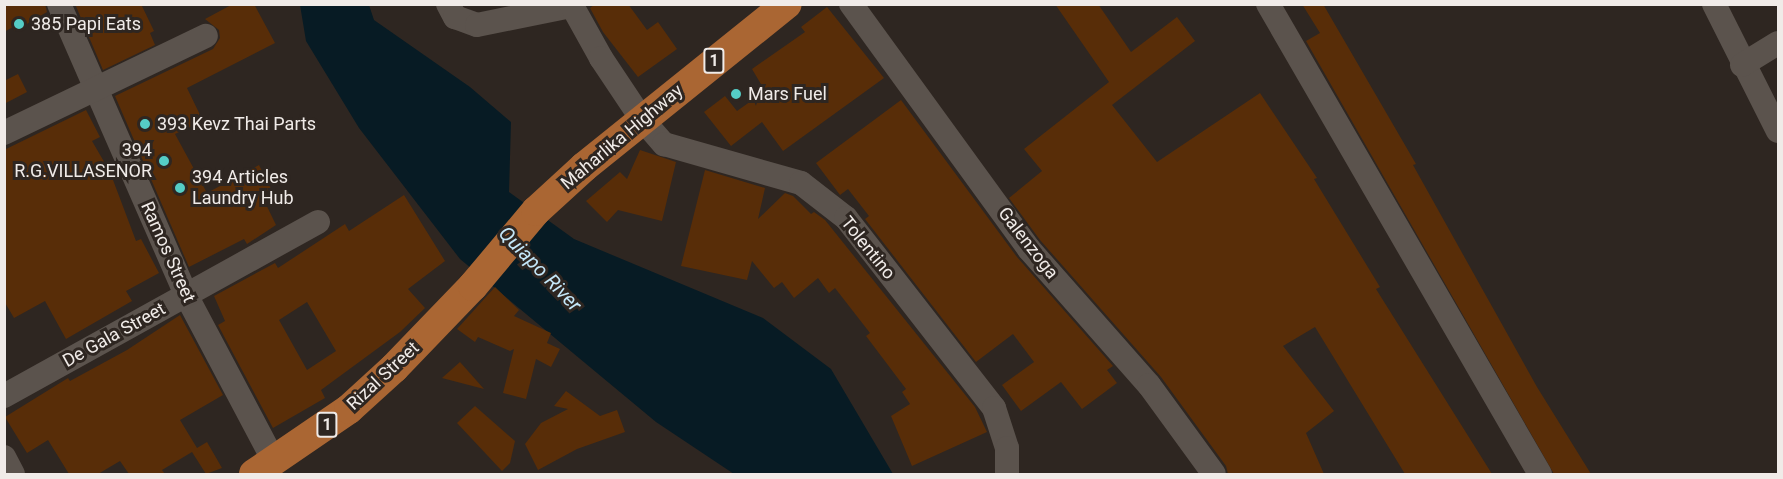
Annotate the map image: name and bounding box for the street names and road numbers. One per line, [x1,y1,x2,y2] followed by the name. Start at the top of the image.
[702,48,726,74] road number: 1
[557,80,687,194] street label: Maharlika Highway
[136,198,200,306] street label: Ramos Street
[993,203,1063,283] street label: Galenzoga
[836,212,900,284] street label: Tolentino
[59,298,169,372] street label: De Gala Street
[343,337,423,415] street label: Rizal Street
[315,412,339,438] road number: 1

